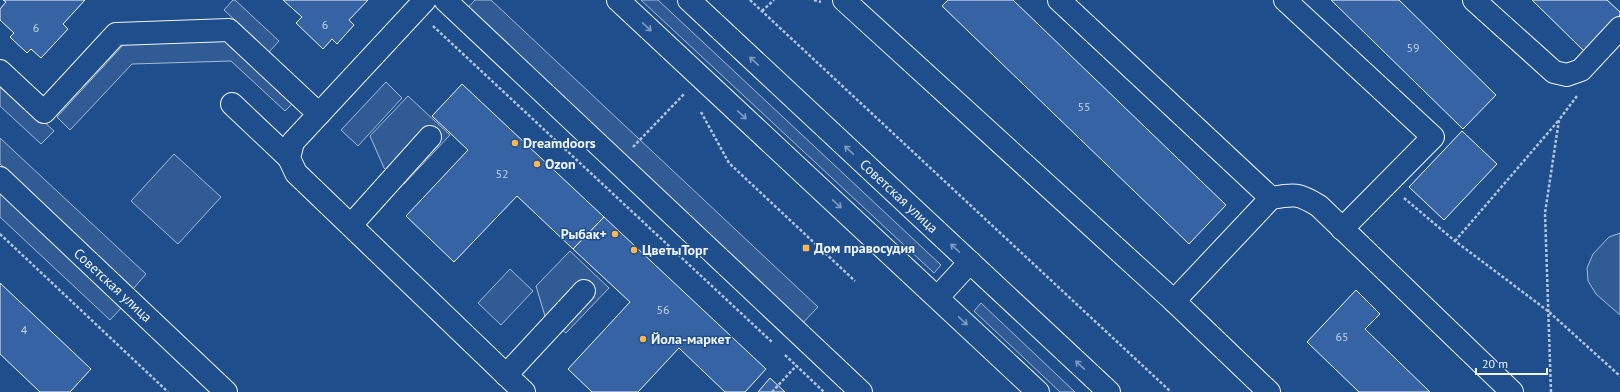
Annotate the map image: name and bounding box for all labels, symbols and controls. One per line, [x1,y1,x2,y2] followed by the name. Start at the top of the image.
[322,17,328,32] house number: 6
[33,20,39,35] house number: 6
[642,22,652,31] one-way arrow
[1406,40,1420,55] house number: 59
[749,56,759,66] one-way arrow
[1077,99,1091,114] house number: 55
[737,110,747,120] one-way arrow
[523,134,596,152] place label: Dreamdoors
[510,138,520,148] marker: Dreamdoors
[844,145,854,155] one-way arrow
[545,155,576,173] place label: Ozon
[856,155,942,237] street label: Советская улица
[532,159,542,169] marker: Ozon
[495,166,509,181] house number: 52
[832,199,842,209] one-way arrow
[561,225,607,243] place label: Рыбак+
[610,229,620,239] marker: Рыбак+
[814,239,915,257] place label: Дом правосудия
[642,241,709,259] place label: ЦветыТорг
[801,243,811,253] marker: Дом правосудия
[950,243,960,253] one-way arrow
[70,244,156,326] street label: Советская улица
[629,245,639,255] marker: ЦветыТорг
[656,302,670,317] house number: 56
[958,316,968,326] one-way arrow
[21,322,28,337] house number: 4
[1335,329,1349,344] house number: 65
[651,330,731,348] place label: Йола-маркет
[638,334,648,344] marker: Йола-маркет
[1476,350,1547,376] scale bar
[1482,356,1508,371] text: 20 m
[1075,361,1086,370] one-way arrow

